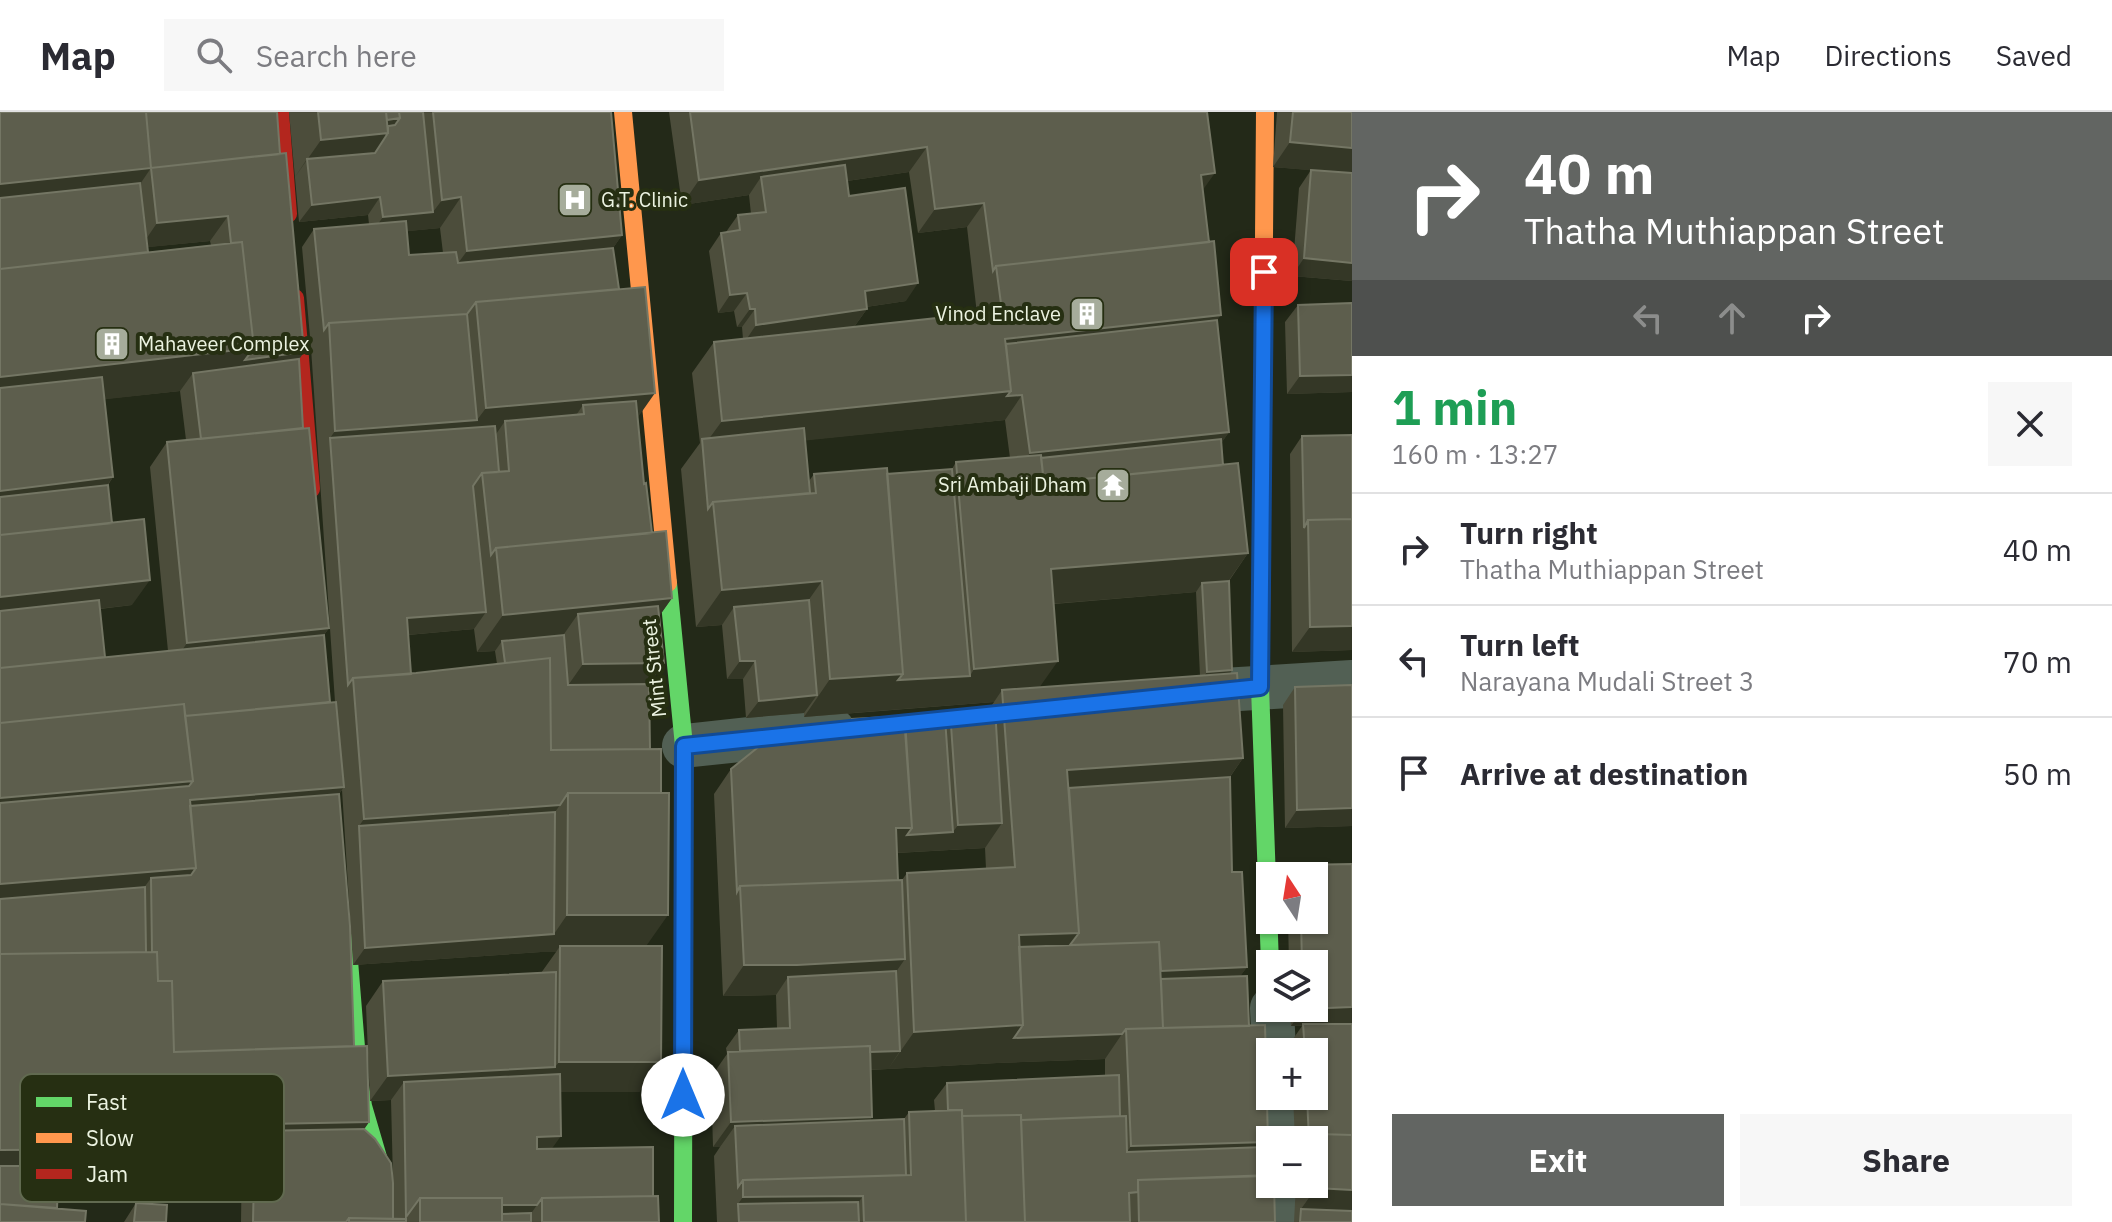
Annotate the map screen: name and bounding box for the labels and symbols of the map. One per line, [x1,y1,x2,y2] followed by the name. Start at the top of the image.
[556,181,594,219] hospital icon: G.T. Clinic
[601,186,688,213] place label: G.T. Clinic
[1230,238,1298,306] pin
[1068,295,1106,333] building icon: Vinod Enclave
[935,300,1061,327] place label: Vinod Enclave
[93,325,131,363] building icon: Mahaveer Complex
[138,330,310,357] place label: Mahaveer Complex
[1094,466,1132,504] temple icon: Sri Ambaji Dham
[938,471,1087,498] place label: Sri Ambaji Dham
[635,617,672,719] street label: Mint Street
[1256,862,1328,934] north arrow
[641,1053,725,1137] position arrow
[20,1074,284,1202] legend
[86,1087,127,1116] text: Fast
[86,1123,134,1152] text: Slow
[86,1159,128,1188] text: Jam

